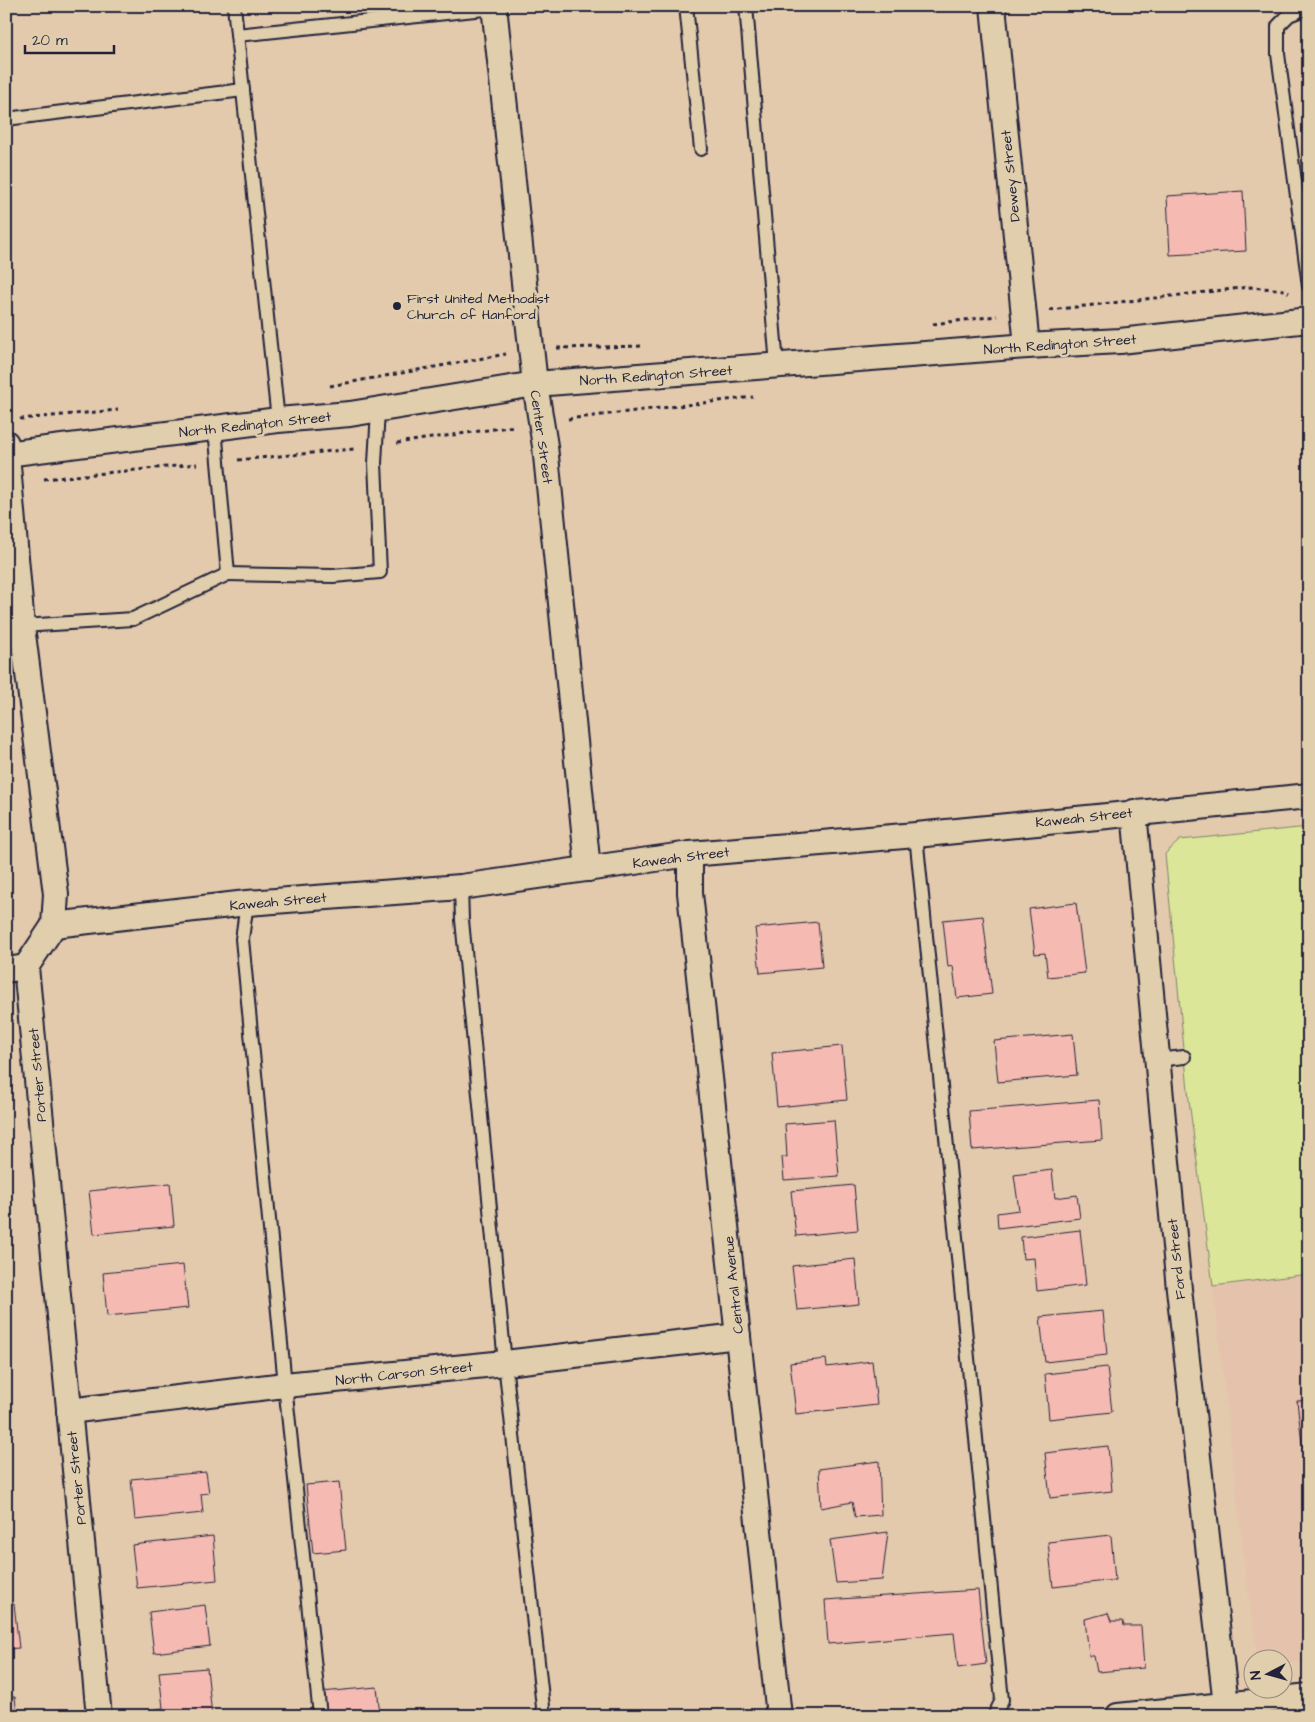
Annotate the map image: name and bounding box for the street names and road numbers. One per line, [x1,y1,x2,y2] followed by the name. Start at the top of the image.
[996,129,1026,223] street label: Dewey Street
[983,330,1137,360] street label: North Redington Street
[579,361,733,391] street label: North Redington Street
[525,389,558,486] street label: Center Street
[178,407,333,443] street label: North Redington Street
[1035,803,1134,833] street label: Kaweah Street
[632,842,731,874] street label: Kaweah Street
[229,888,328,916] street label: Kaweah Street
[24,1027,52,1123] street label: Porter Street
[1163,1217,1191,1300] street label: Ford Street
[719,1235,749,1335] street label: Central Avenue
[334,1357,474,1391] street label: North Carson Street
[62,1430,92,1526] street label: Porter Street

